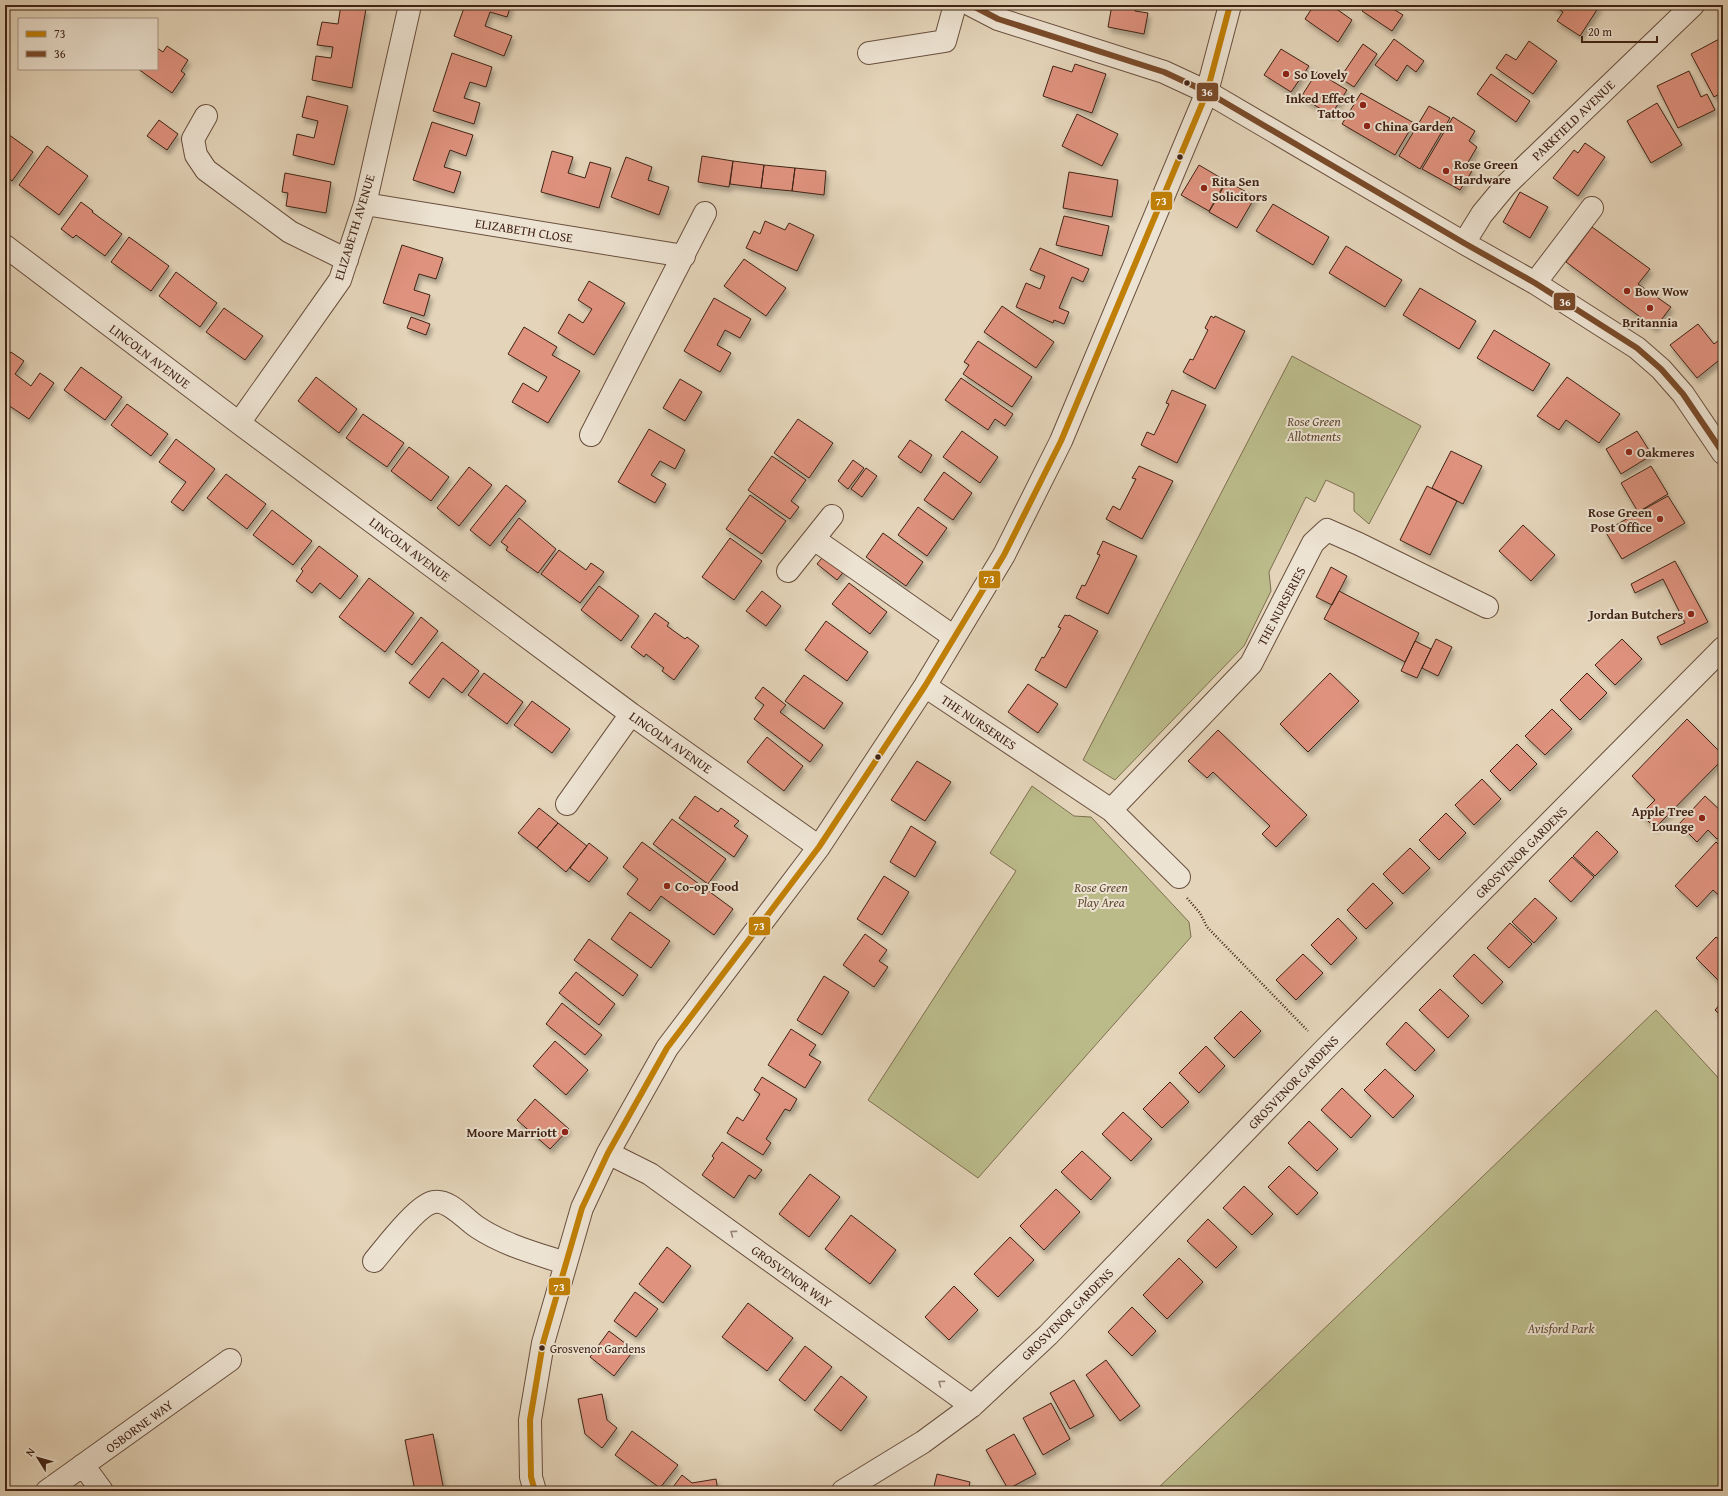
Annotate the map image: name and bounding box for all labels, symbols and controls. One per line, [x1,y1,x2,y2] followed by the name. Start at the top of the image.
[18,18,158,70] legend
[1582,18,1657,44] scale bar
[1588,23,1612,40] text: 20 m
[54,25,66,42] text: 73
[54,45,66,62] text: 36
[1294,65,1348,84] place label: So Lovely
[1281,69,1291,79] marker: So Lovely
[1528,75,1619,165] street label: PARKFIELD AVENUE
[1182,78,1192,88] unlabelled marker
[1196,82,1219,102] line badge: 36
[1201,84,1213,100] text: 36
[1286,89,1355,123] place label: Inked Effect Tattoo
[1358,100,1368,110] marker: Inked Effect Tattoo
[1375,117,1454,136] place label: China Garden
[1362,121,1372,131] marker: China Garden
[1175,152,1185,162] unlabelled marker
[1454,155,1518,189] place label: Rose Green Hardware
[1441,166,1451,176] marker: Rose Green Hardware
[329,171,380,283] street label: ELIZABETH AVENUE
[1212,172,1268,206] place label: Rita Sen Solicitors
[1199,183,1209,193] marker: Rita Sen Solicitors
[1150,191,1173,211] line badge: 73
[1155,193,1167,209] text: 73
[474,213,575,248] street label: ELIZABETH CLOSE
[1635,282,1689,301] place label: Bow Wow
[1622,286,1632,296] marker: Bow Wow
[1553,292,1576,311] line badge: 36
[1559,294,1571,310] text: 36
[1645,303,1655,313] marker: Britannia
[1622,313,1678,332] place label: Britannia
[105,320,195,393] street label: LINCOLN AVENUE
[1286,412,1341,446] park label: Rose Green Allotments
[1637,443,1695,462] place label: Oakmeres
[1624,447,1634,457] marker: Oakmeres
[1588,503,1652,537] place label: Rose Green Post Office
[365,513,455,586] street label: LINCOLN AVENUE
[1655,514,1665,524] marker: Rose Green Post Office
[1253,563,1310,649] street label: THE NURSERIES
[978,570,1001,589] line badge: 73
[983,571,995,587] text: 73
[1587,605,1683,624] place label: Jordan Butchers
[1686,609,1696,619] marker: Jordan Butchers
[937,690,1020,755] street label: THE NURSERIES
[625,707,716,778] street label: LINCOLN AVENUE
[873,752,883,762] unlabelled marker
[1471,802,1572,903] street label: GROSVENOR GARDENS
[1631,802,1694,836] place label: Apple Tree Lounge
[1697,813,1707,823] marker: Apple Tree Lounge
[675,877,739,896] place label: Co-op Food
[1073,878,1128,912] park label: Rose Green Play Area
[662,881,672,891] marker: Co-op Food
[748,916,771,936] line badge: 73
[753,918,765,934] text: 73
[1244,1031,1343,1133] street label: GROSVENOR GARDENS
[466,1123,557,1142] place label: Moore Marriott
[560,1127,570,1137] marker: Moore Marriott
[730,1230,737,1238] one-way arrow
[747,1241,836,1312] street label: GROSVENOR WAY
[1017,1264,1118,1365] street label: GROSVENOR GARDENS
[548,1277,571,1296] line badge: 73
[553,1279,565,1295] text: 73
[1527,1319,1594,1338] park label: Avisford Park
[550,1340,646,1357] place label: Grosvenor Gardens
[537,1343,547,1353] marker: Grosvenor Gardens
[938,1381,945,1388] one-way arrow
[102,1395,177,1457] street label: OSBORNE WAY
[18,1438,58,1478] north arrow
[21,1444,39,1460] text: N

